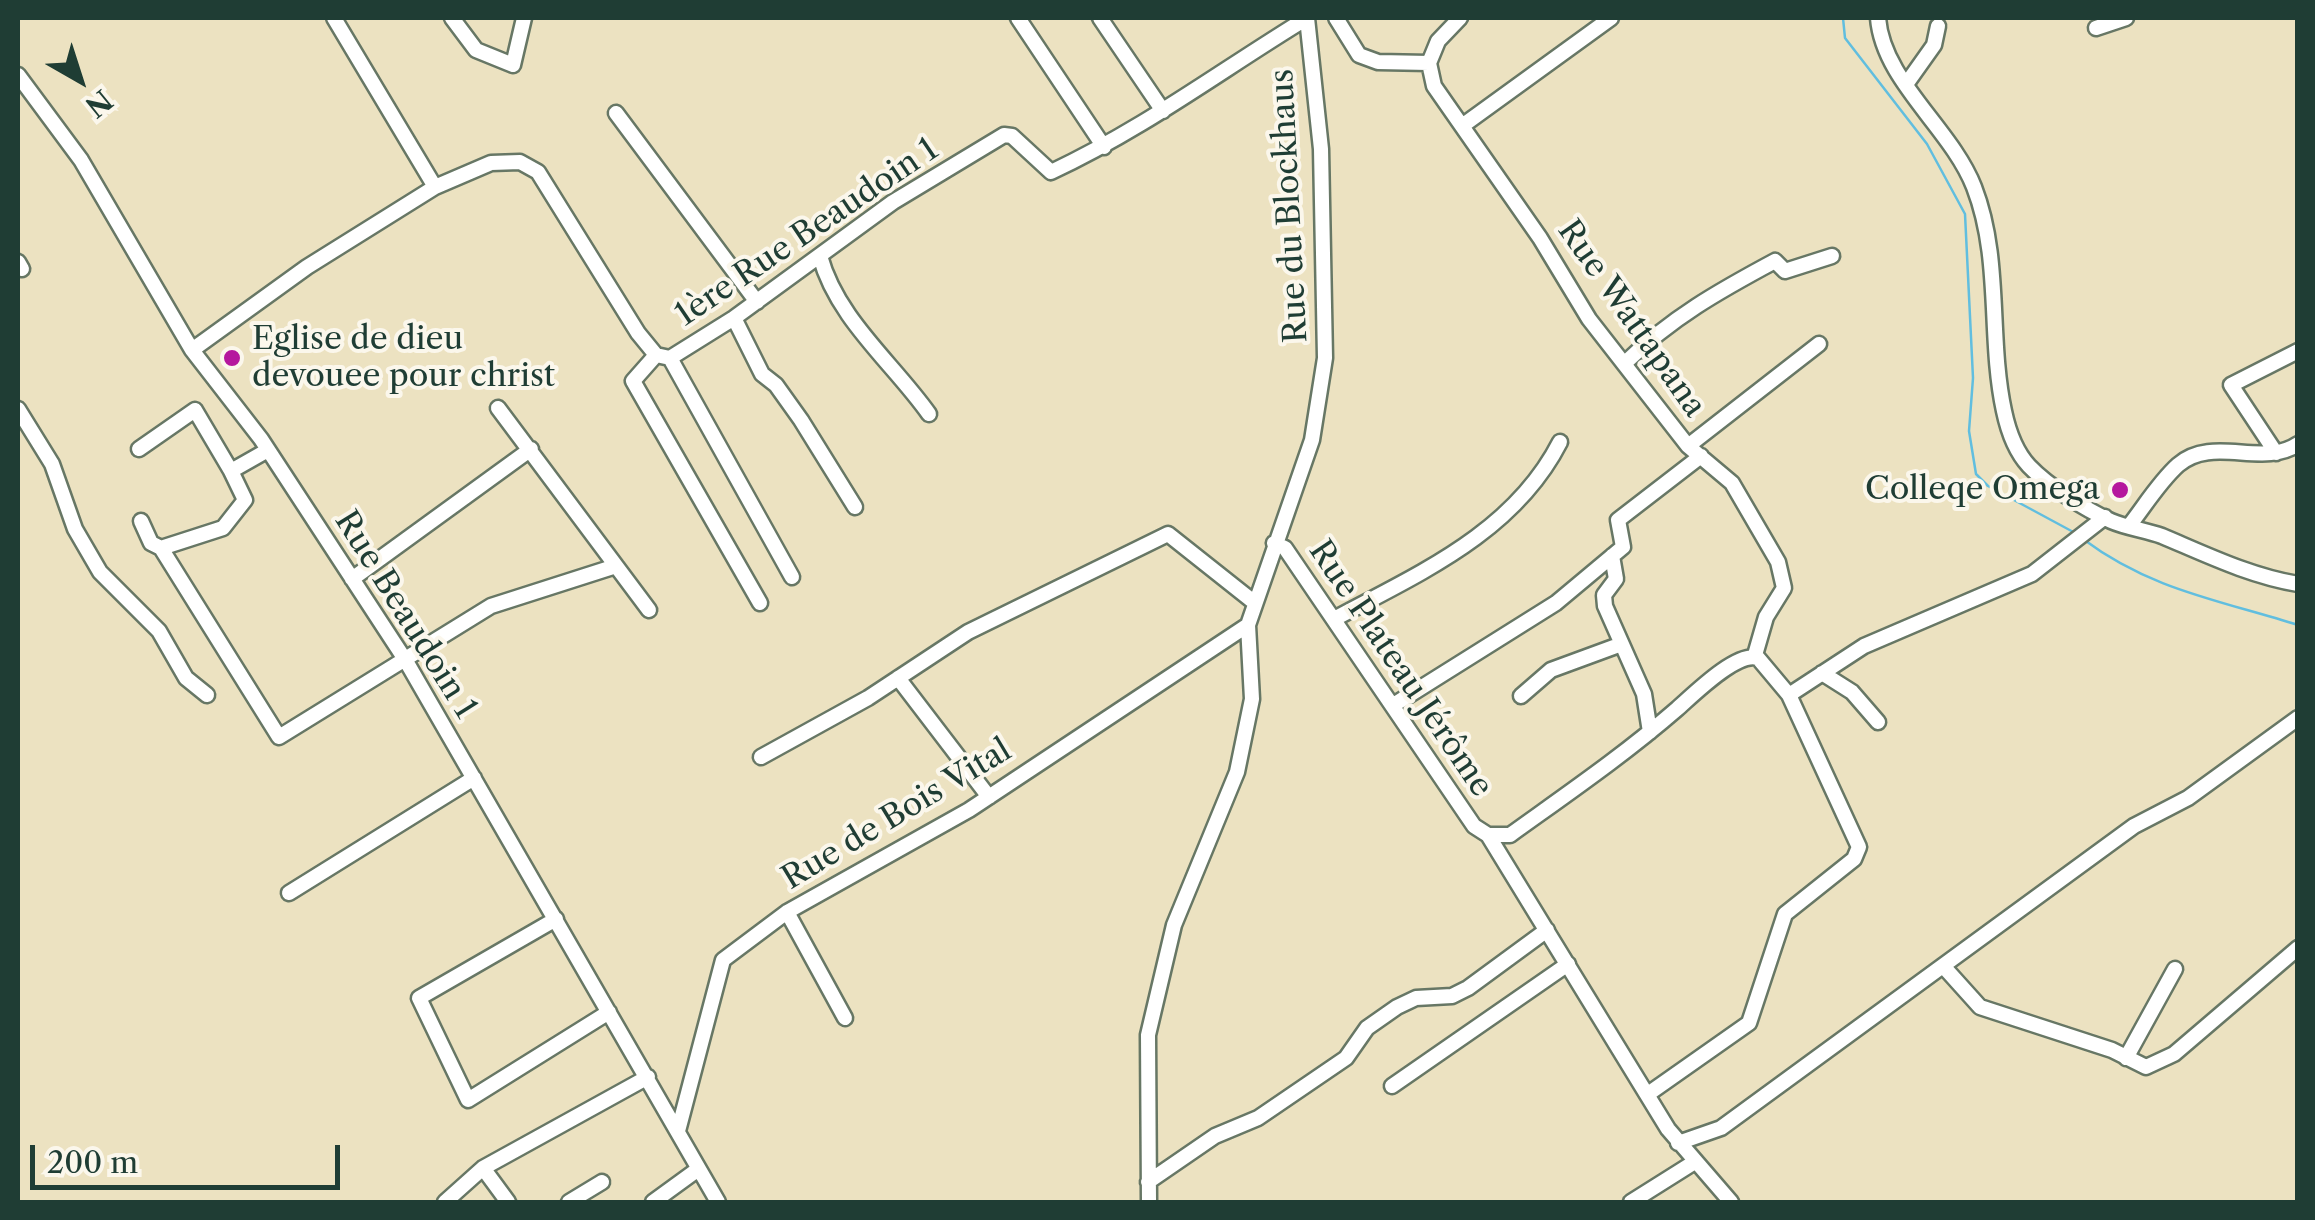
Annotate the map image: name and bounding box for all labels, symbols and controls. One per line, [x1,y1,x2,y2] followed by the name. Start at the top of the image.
[30,30,130,130] north arrow
[1264,68,1316,344] street label: Rue du Blockhaus
[79,82,119,124] text: N
[669,131,945,335] street label: 1ère Rue Beaudoin 1
[1549,213,1713,425] street label: Rue Wattapana
[252,321,555,396] place label: Eglise de dieu devouee pour christ
[221,347,243,369] marker: Eglise de dieu devouee pour christ
[1865,471,2100,509] place label: Colleqe Omega
[2109,479,2131,501] marker: Colleqe Omega
[326,504,484,726] street label: Rue Beaudoin 1
[1300,534,1500,804] street label: Rue Plateau Jérôme
[776,732,1018,898] street label: Rue de Bois Vital
[35,1125,345,1187] scale bar
[47,1144,138,1181] text: 200 m

